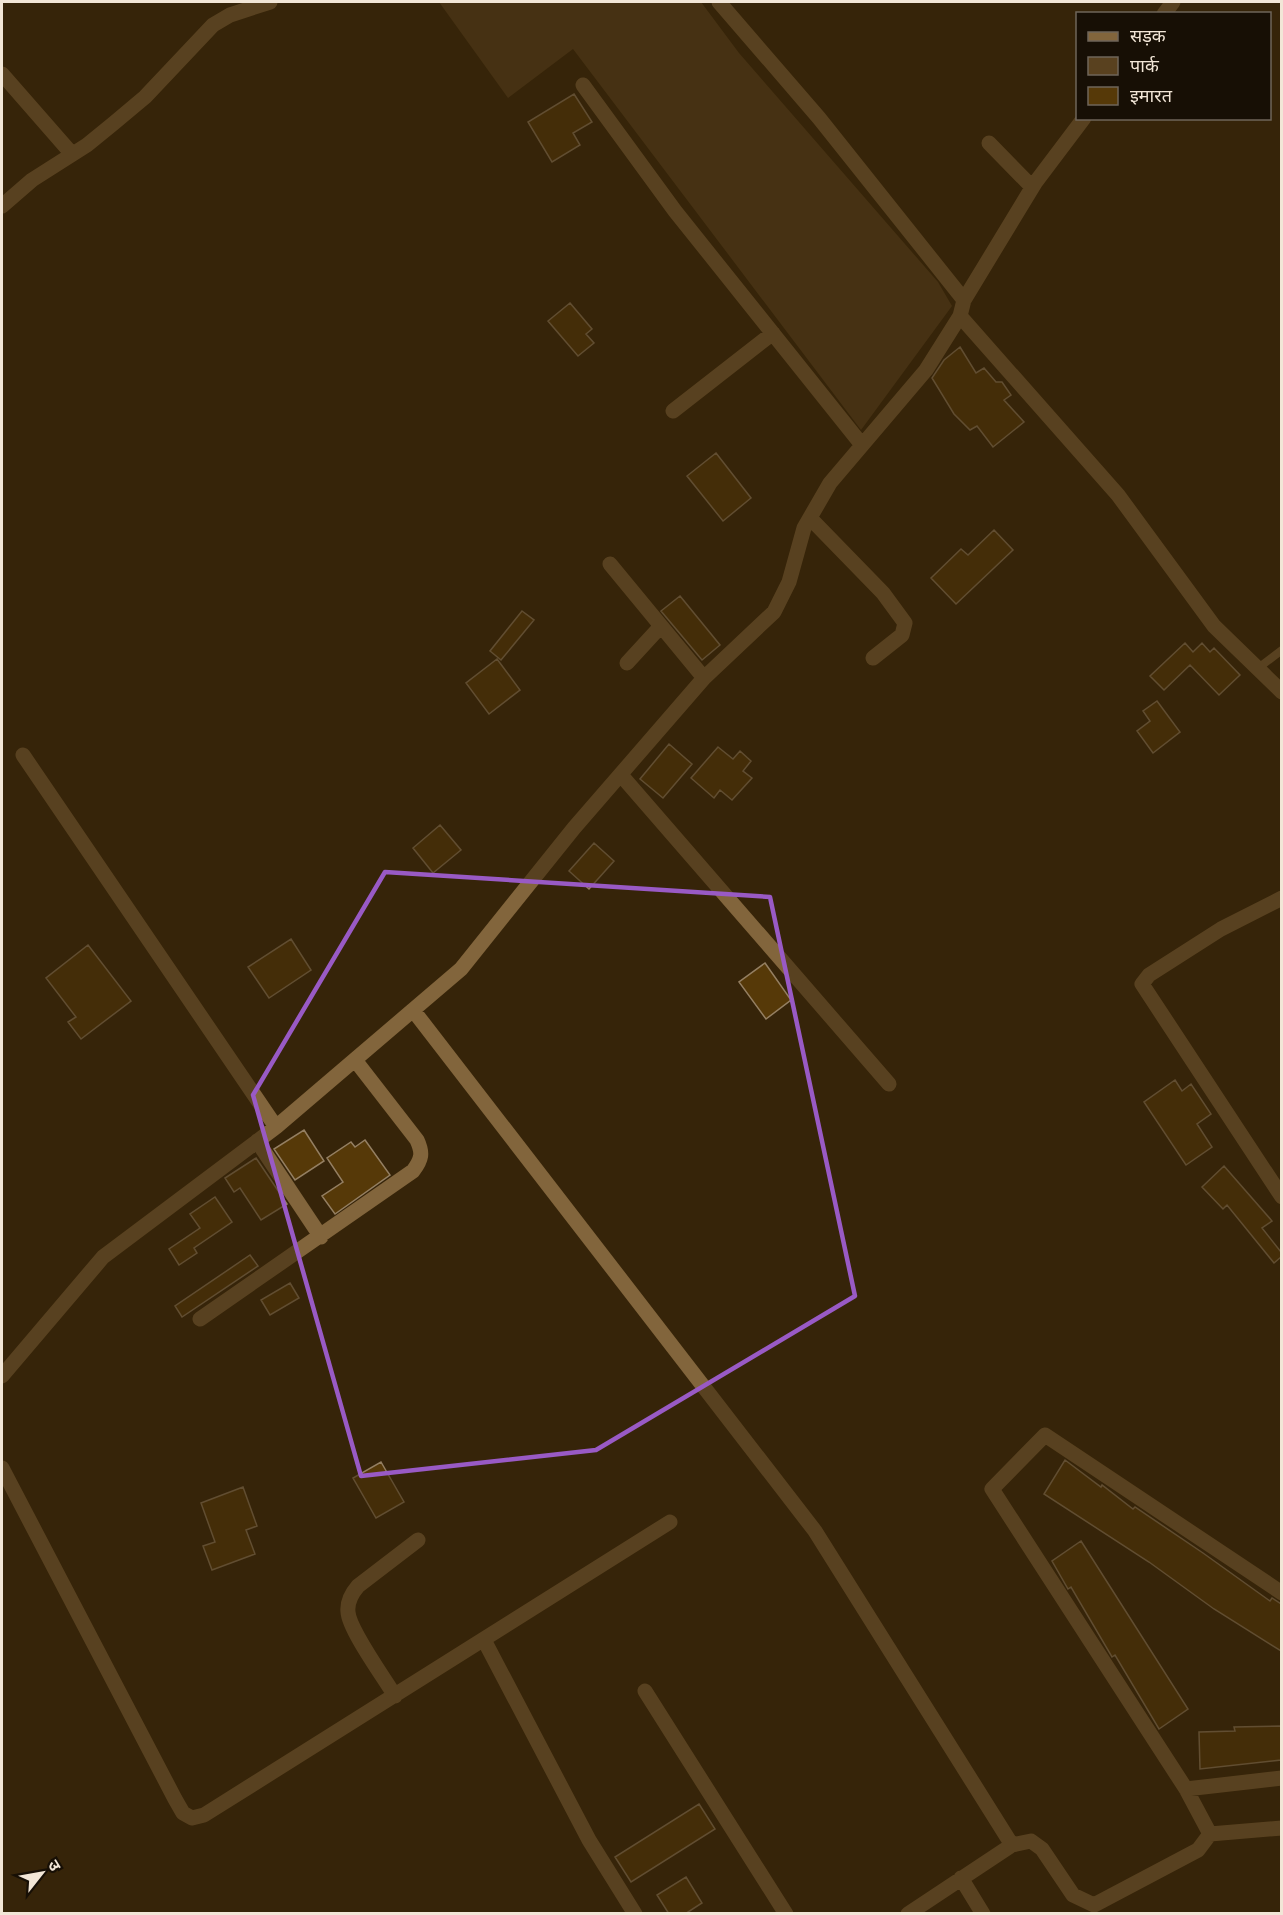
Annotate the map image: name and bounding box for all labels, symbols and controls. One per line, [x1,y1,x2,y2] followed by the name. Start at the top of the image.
[1076,12,1271,120] legend
[1130,25,1167,46] text: सड़क
[1130,55,1160,76] text: पार्क
[1130,85,1173,106] text: इमारत
[12,1843,72,1903] north arrow
[44,1857,65,1875] text: उ

